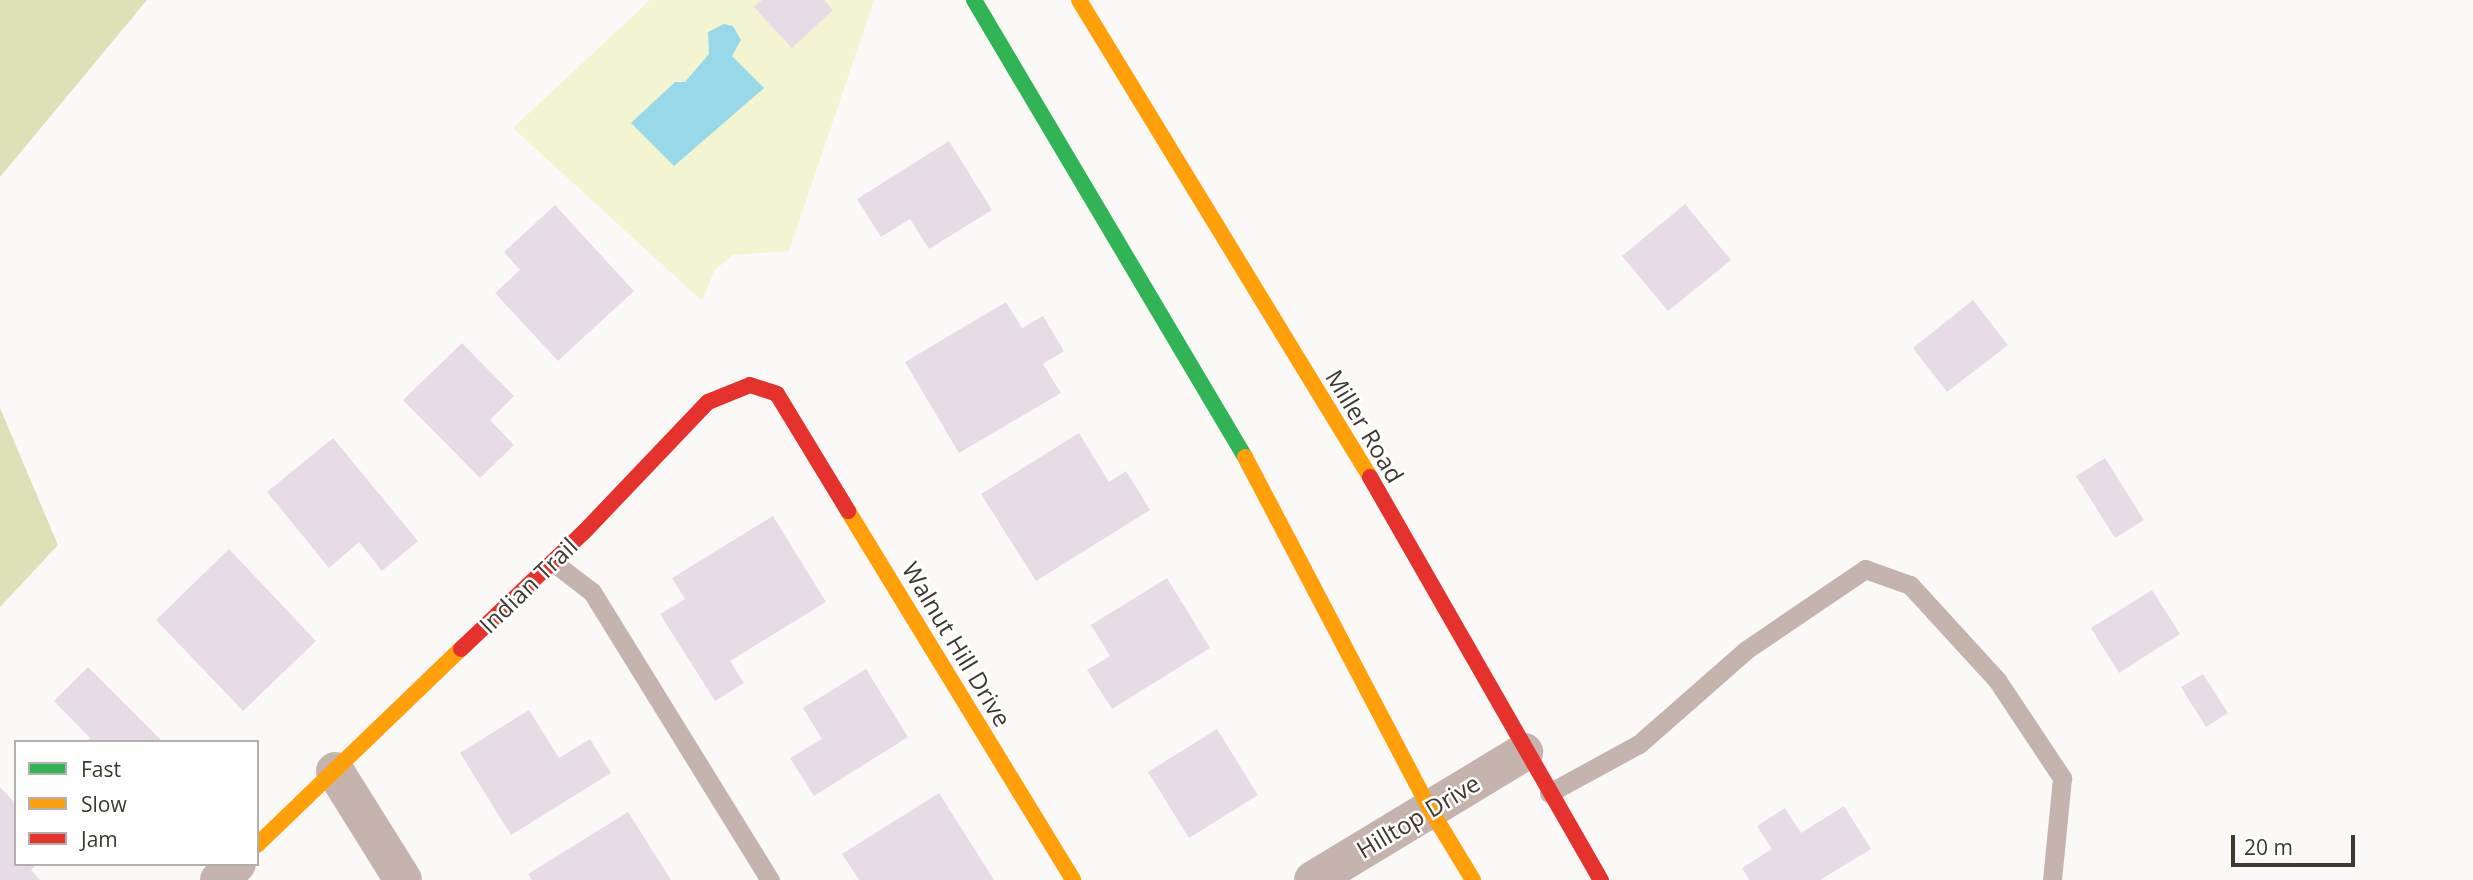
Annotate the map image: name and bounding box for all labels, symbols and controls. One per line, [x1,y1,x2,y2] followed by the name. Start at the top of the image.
[1320,364,1410,488] street label: Miller Road
[473,531,583,639] street label: Indian Trail
[897,557,1017,731] street label: Walnut Hill Drive
[14,740,259,866] legend
[81,755,121,783] text: Fast
[1351,768,1485,864] street label: Hilltop Drive
[81,790,127,818] text: Slow
[2235,820,2359,864] scale bar
[81,825,118,853] text: Jam
[2244,833,2293,861] text: 20 m

